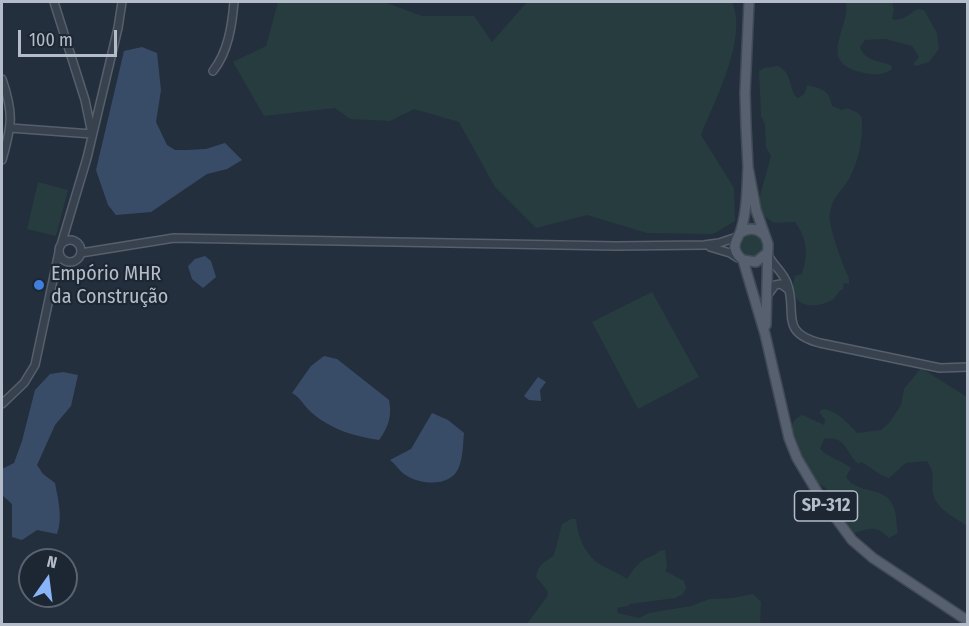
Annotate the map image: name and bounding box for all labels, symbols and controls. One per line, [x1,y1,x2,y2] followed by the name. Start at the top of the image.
[21,18,120,56] scale bar
[29,29,73,51] text: 100 m
[51,262,168,309] place label: Empório MHR da Construção
[32,278,46,292] marker: Empório MHR da Construção
[794,491,858,521] road number: SP-312
[18,548,78,608] north arrow
[45,552,59,572] text: N

